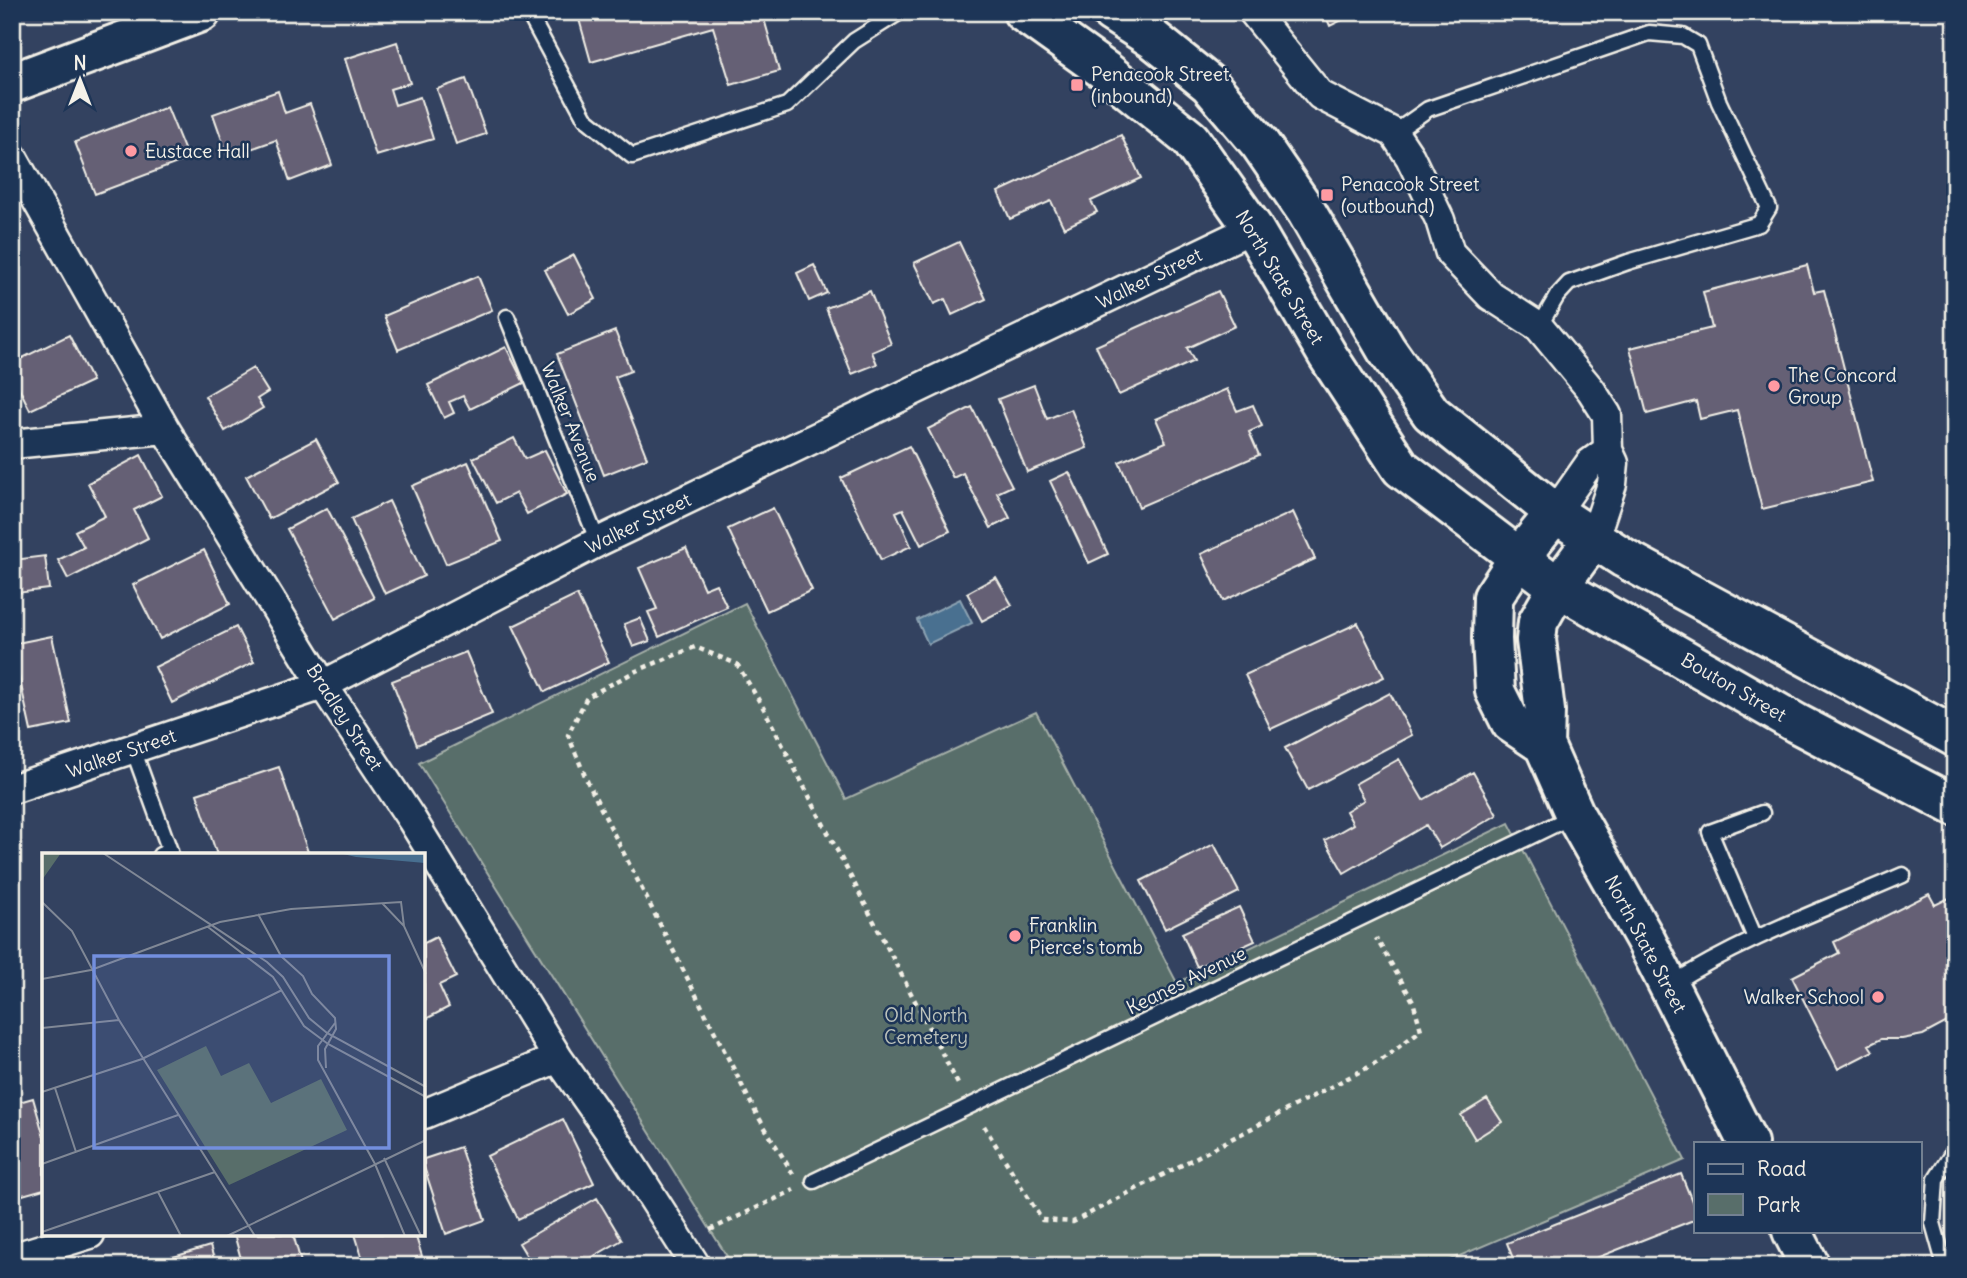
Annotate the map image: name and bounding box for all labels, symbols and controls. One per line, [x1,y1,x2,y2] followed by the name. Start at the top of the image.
[46,46,116,116] north arrow
[73,51,87,75] text: N
[1091,62,1229,108] place label: Penacook Street (inbound)
[1069,77,1085,93] marker: Penacook Street (inbound)
[145,139,250,163] place label: Eustace Hall
[123,143,139,159] marker: Eustace Hall
[1341,172,1479,218] place label: Penacook Street (outbound)
[1319,187,1335,203] marker: Penacook Street (outbound)
[1230,205,1330,349] street label: North State Street
[1092,242,1206,314] street label: Walker Street
[536,358,606,486] street label: Walker Avenue
[1788,363,1897,409] place label: The Concord Group
[1766,378,1782,394] marker: The Concord Group
[581,487,695,559] street label: Walker Street
[1677,647,1791,727] street label: Bouton Street
[302,659,388,775] street label: Bradley Street
[63,723,179,783] street label: Walker Street
[42,853,425,1236] inset map
[1600,871,1692,1017] street label: North State Street
[1029,913,1143,959] place label: Franklin Pierce's tomb
[1007,928,1023,944] marker: Franklin Pierce's tomb
[1122,941,1250,1019] street label: Keanes Avenue
[1743,985,1864,1009] place label: Walker School
[1870,989,1886,1005] marker: Walker School
[884,1003,968,1049] park label: Old North Cemetery
[1694,1142,1922,1232] legend
[1757,1155,1806,1182] text: Road
[1757,1191,1800,1218] text: Park

